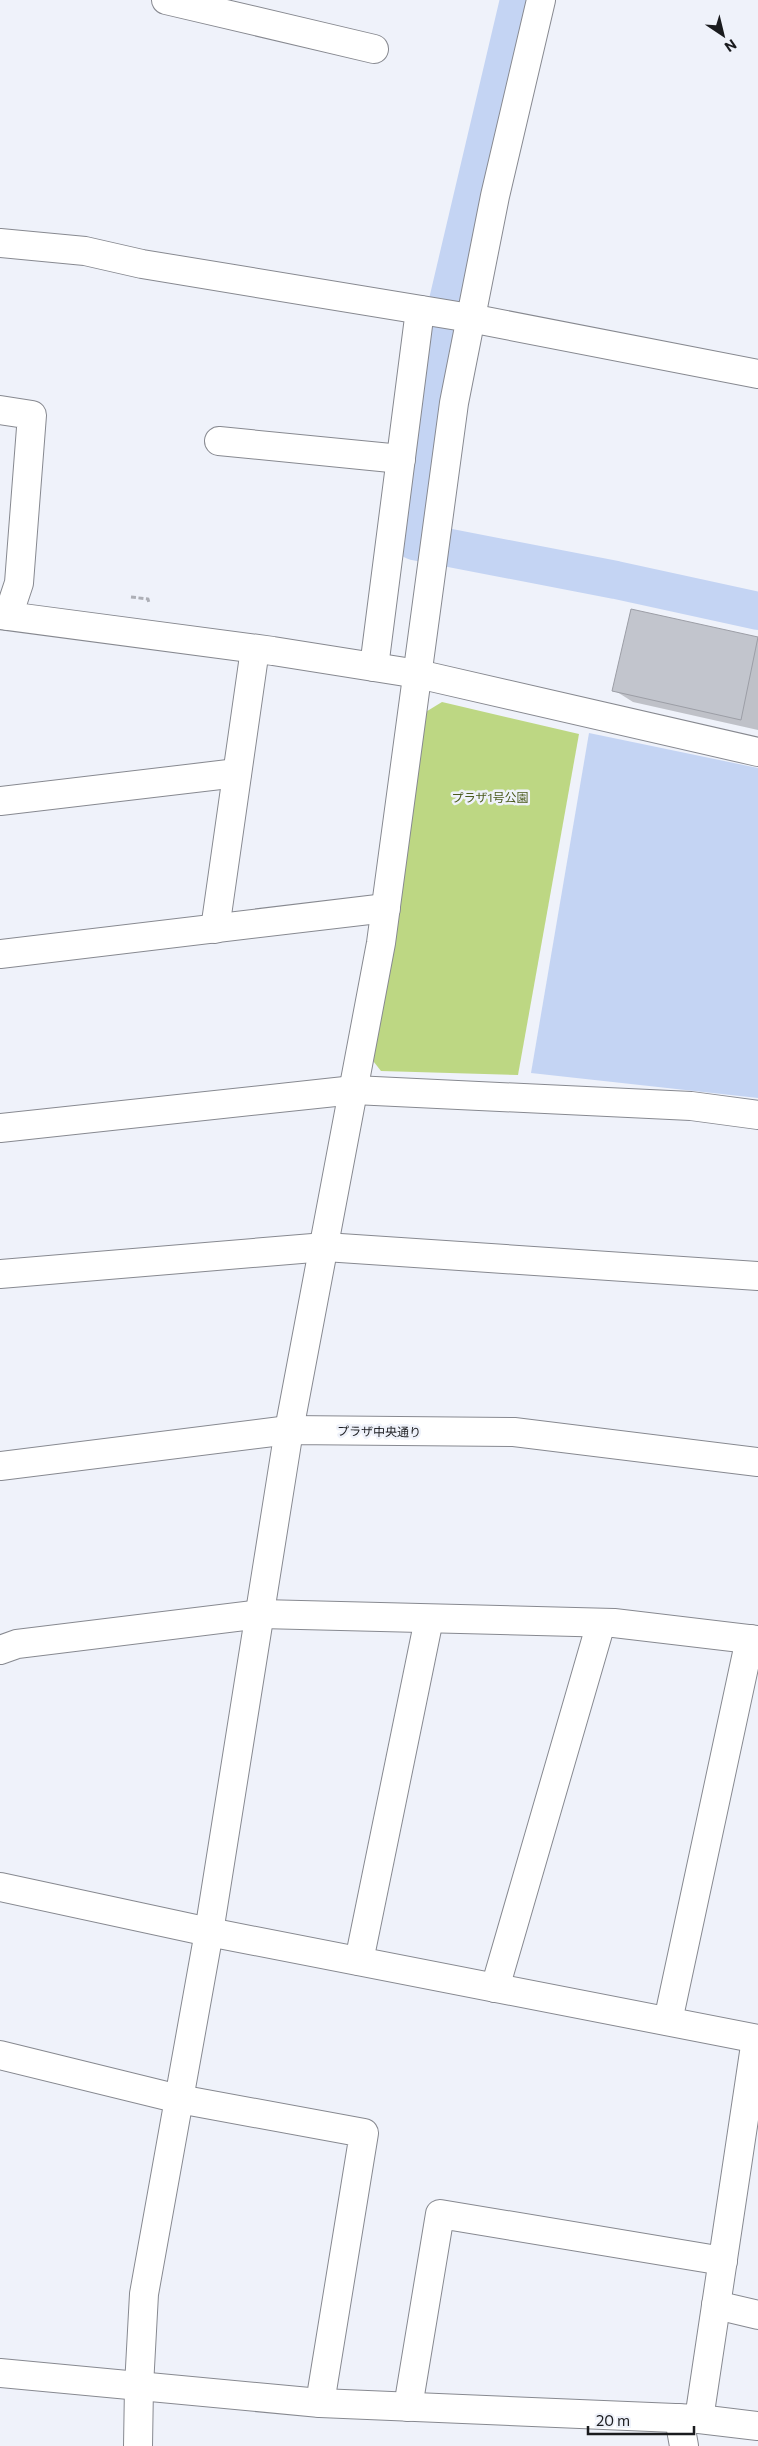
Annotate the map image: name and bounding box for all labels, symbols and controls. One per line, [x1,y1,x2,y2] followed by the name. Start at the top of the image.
[698,10,748,60] north arrow
[722,36,740,56] text: N
[451,790,529,804] park label: プラザ1号公園
[337,1423,421,1439] street label: プラザ中央通り
[588,2404,694,2436] scale bar
[596,2411,630,2429] text: 20 m

